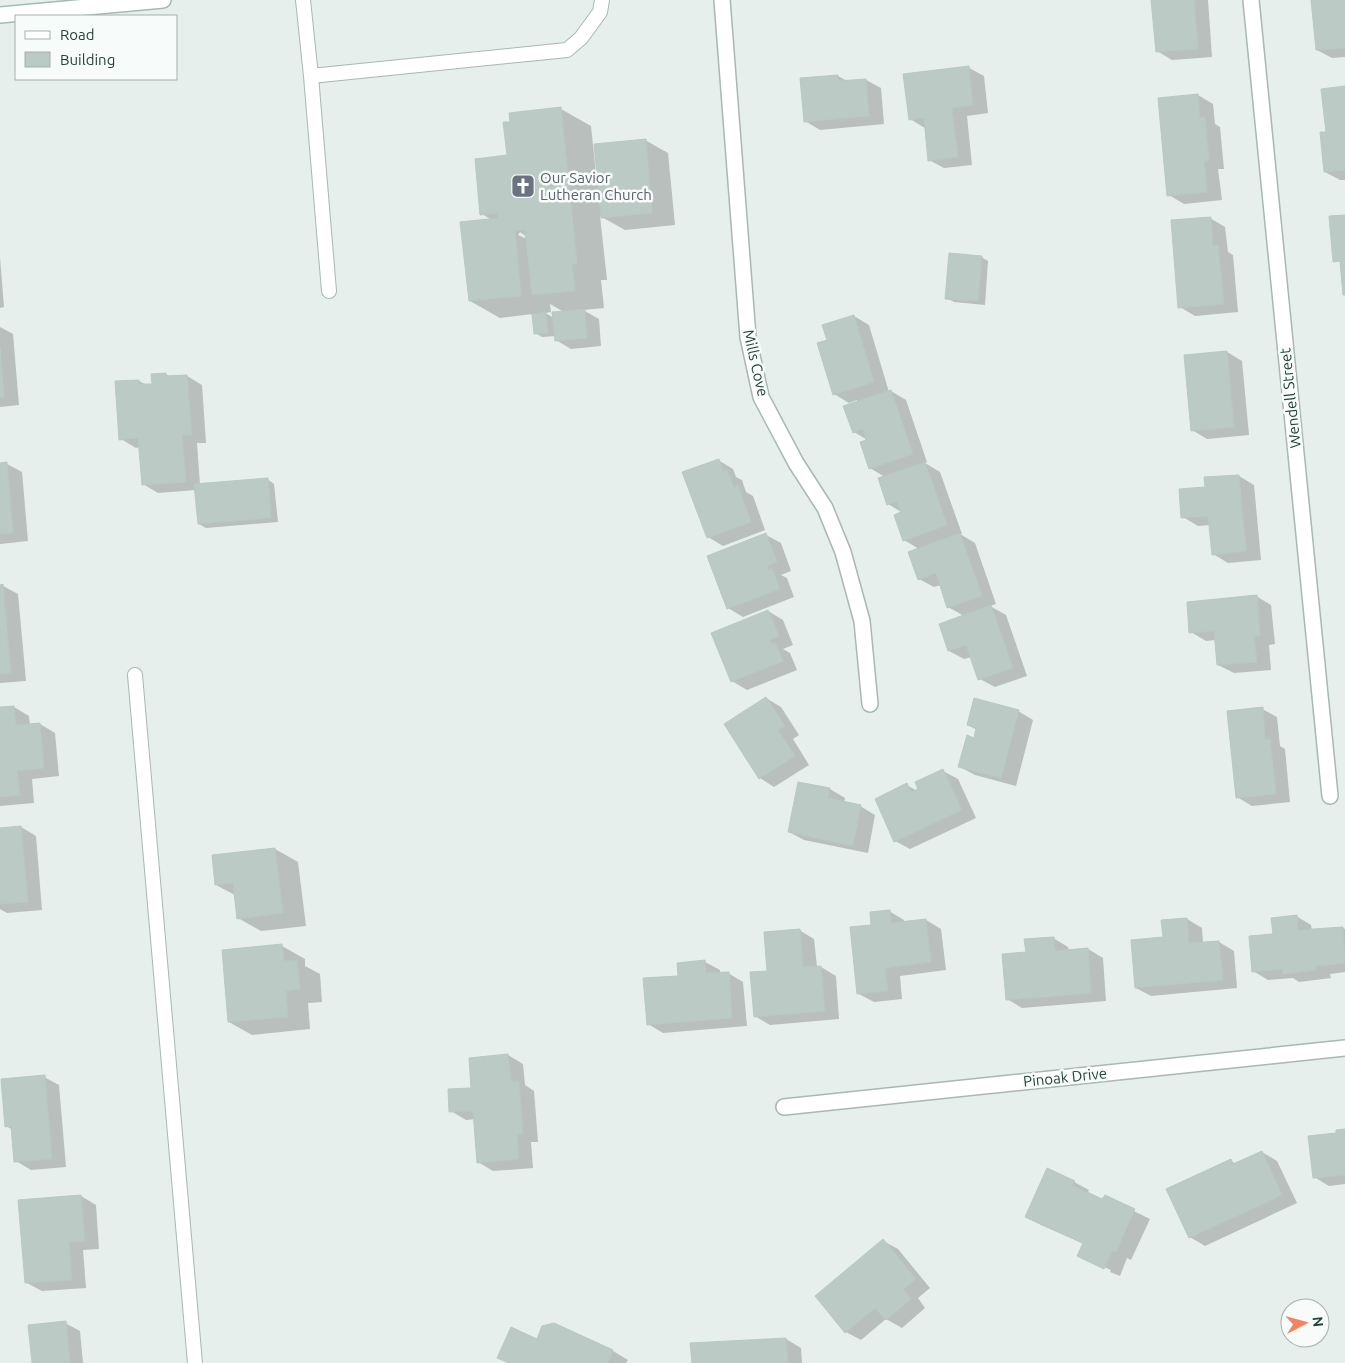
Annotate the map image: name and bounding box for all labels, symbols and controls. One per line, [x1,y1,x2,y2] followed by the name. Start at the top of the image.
[15,15,178,80] legend
[60,26,95,43] text: Road
[60,51,115,68] text: Building
[540,169,652,203] place label: Our Savior Lutheran Church
[510,173,536,199] church icon: Our Savior Lutheran Church
[740,328,772,398] street label: Mills Cove
[1276,347,1304,449] street label: Wendell Street
[1022,1064,1108,1090] street label: Pinoak Drive
[1280,1298,1330,1348] north arrow
[1309,1316,1326,1328] text: N

